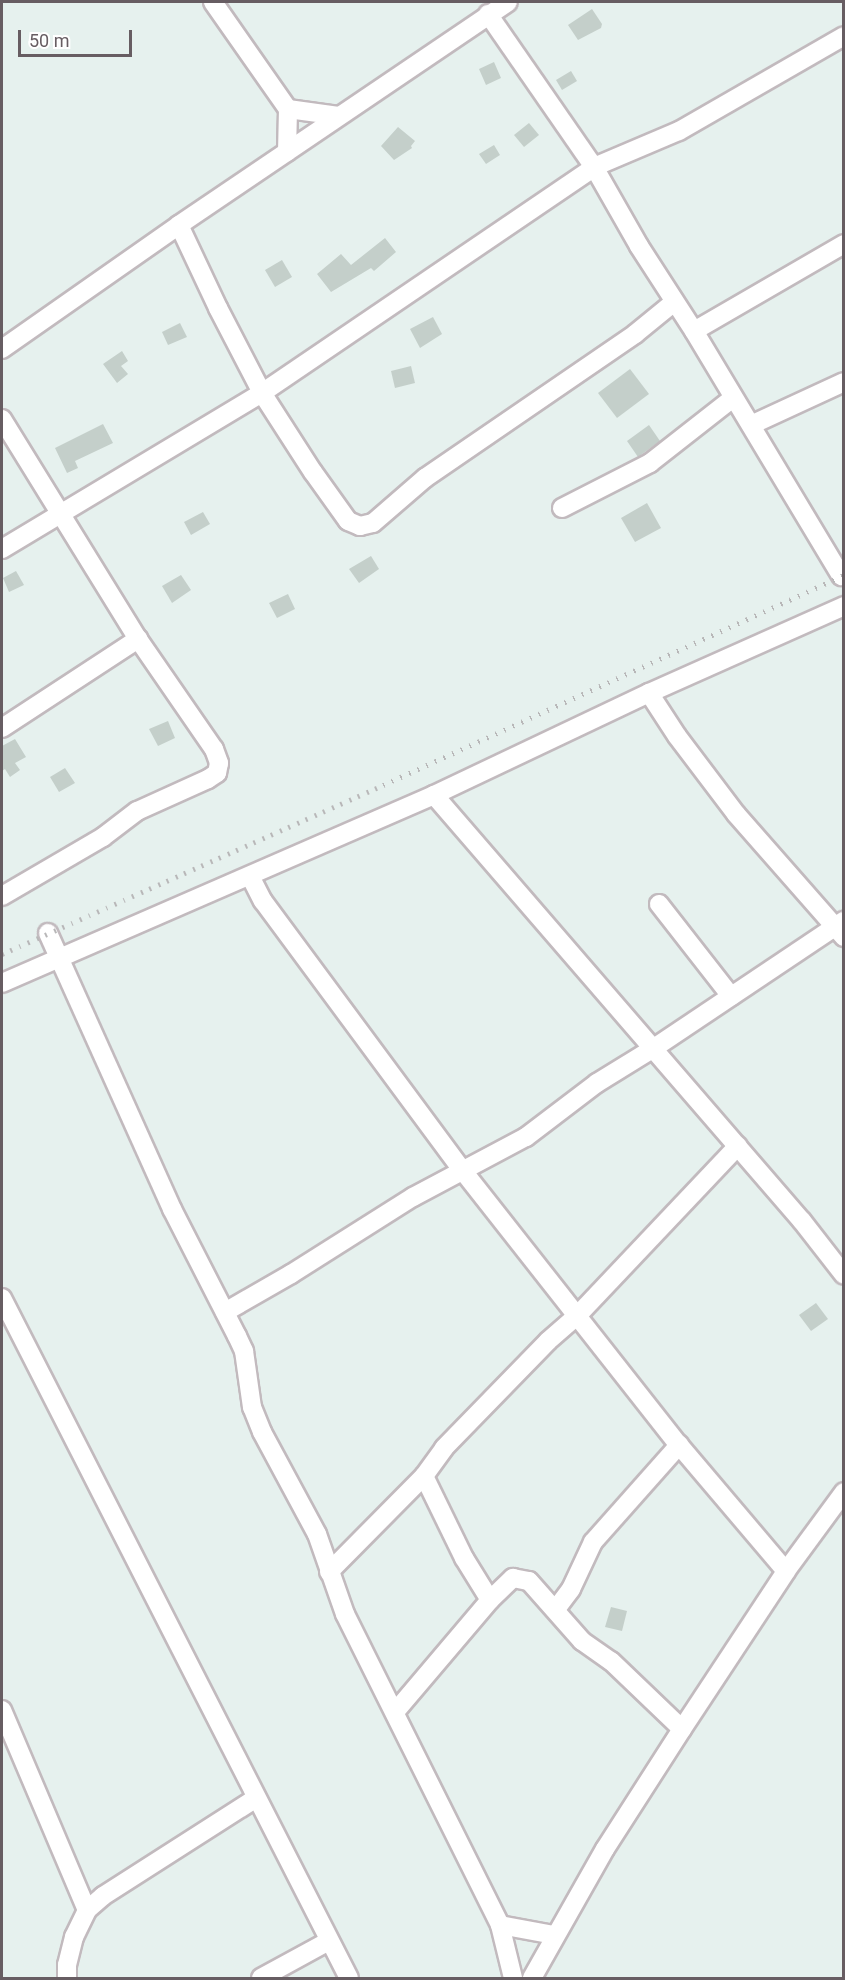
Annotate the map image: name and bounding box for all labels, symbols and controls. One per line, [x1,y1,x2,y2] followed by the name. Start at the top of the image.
[21,18,135,56] scale bar
[29,30,69,51] text: 50 m

